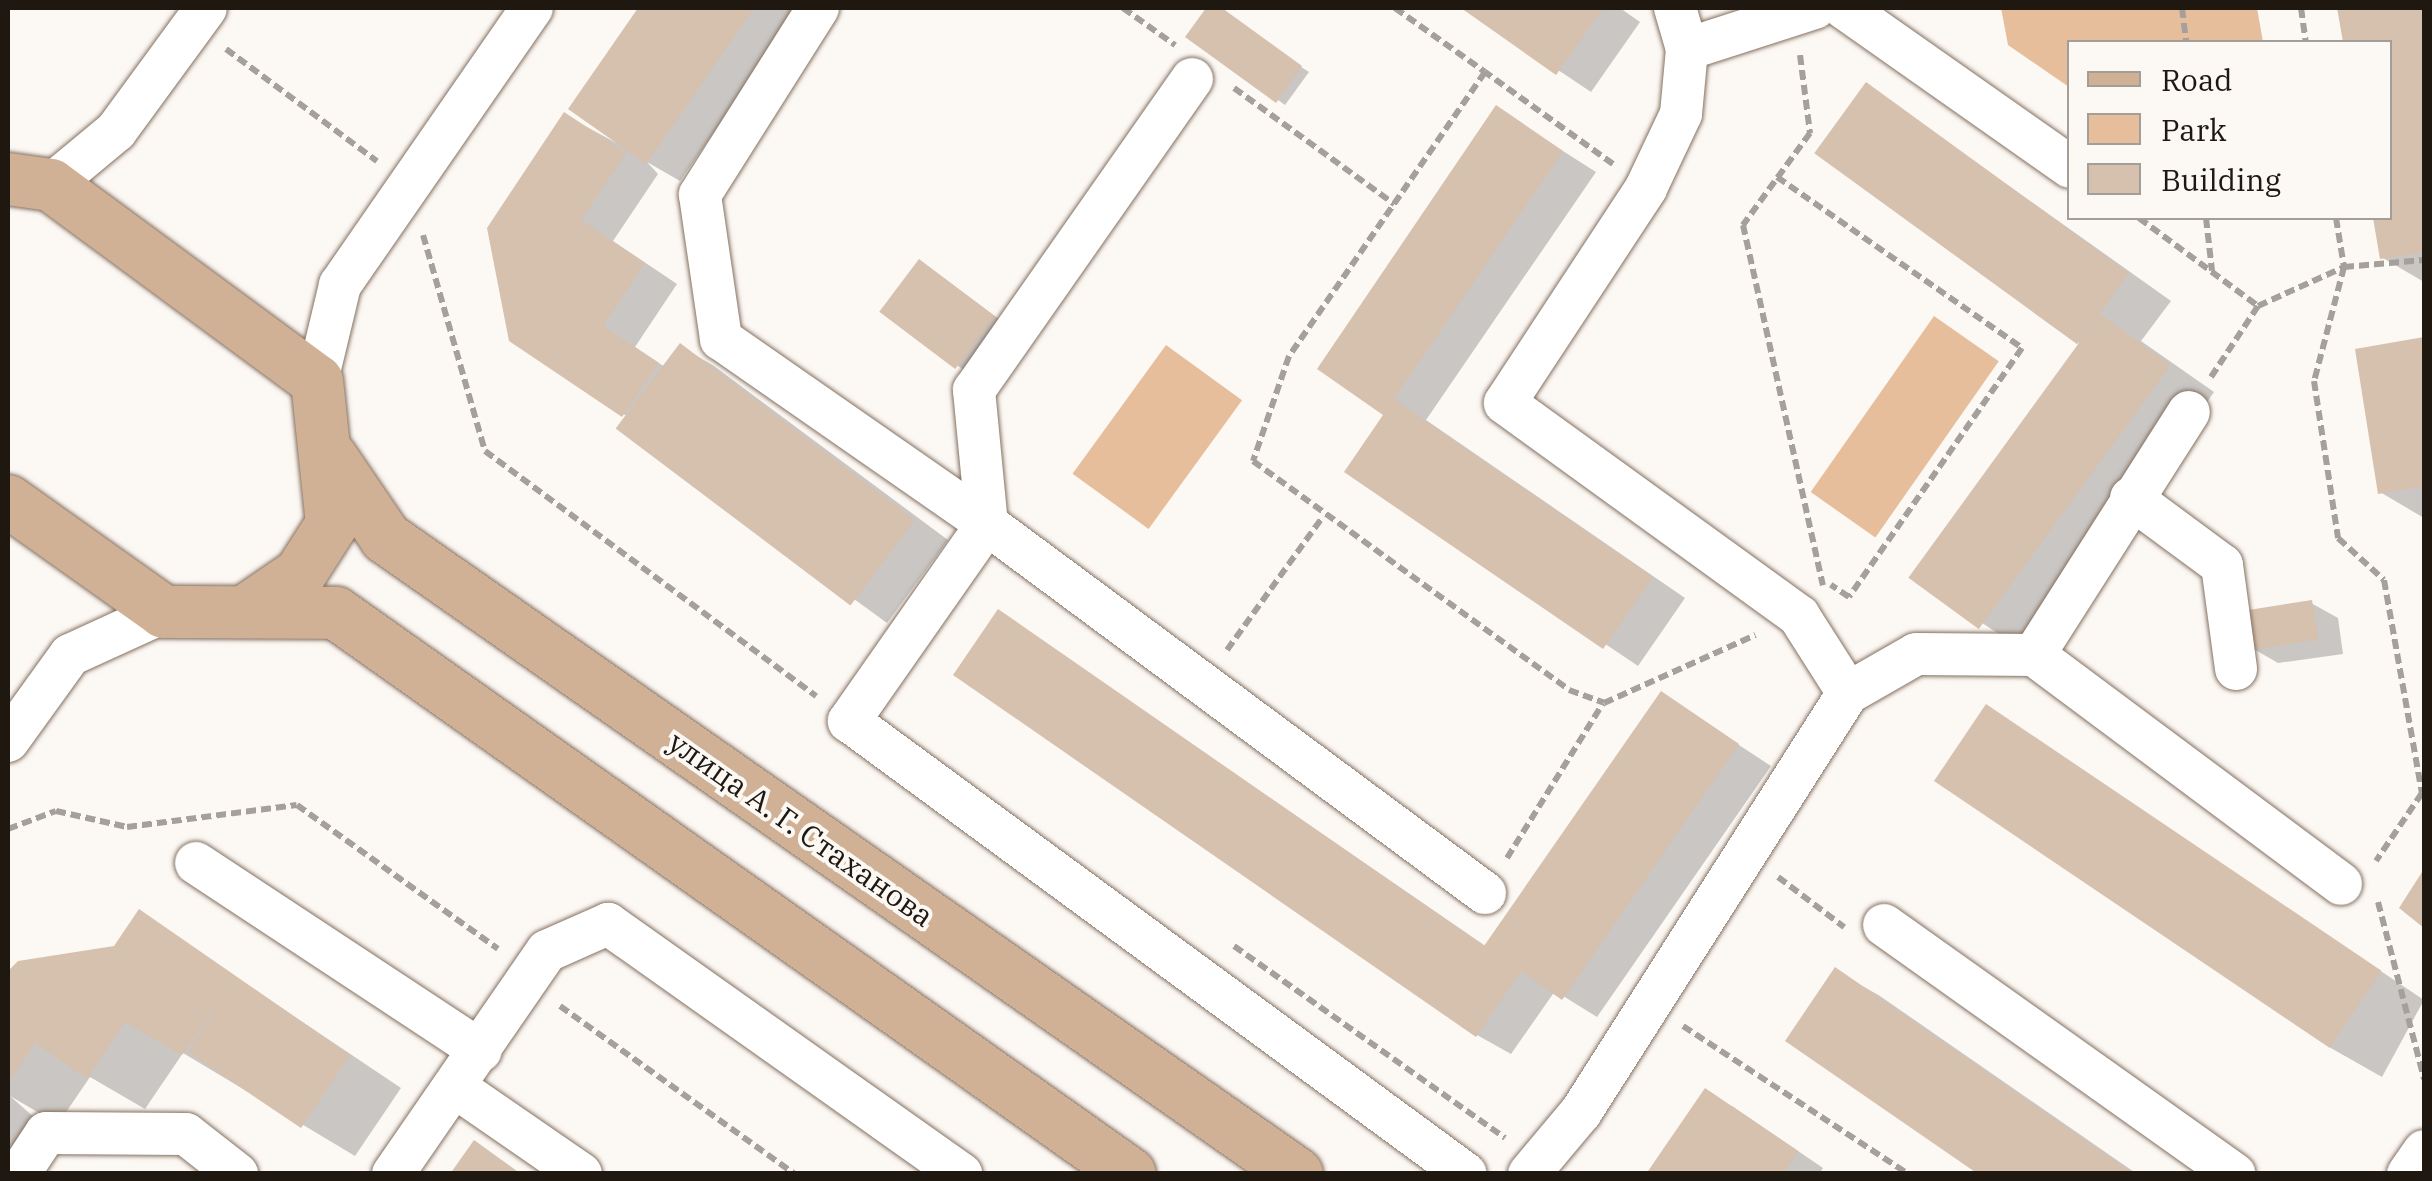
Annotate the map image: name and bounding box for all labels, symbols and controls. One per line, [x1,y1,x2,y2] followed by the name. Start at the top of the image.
[2067,40,2392,220] legend
[2161,60,2233,99] text: Road
[2161,110,2227,149] text: Park
[2161,160,2281,199] text: Building
[662,724,940,934] street label: улица А. Г. Стаханова

